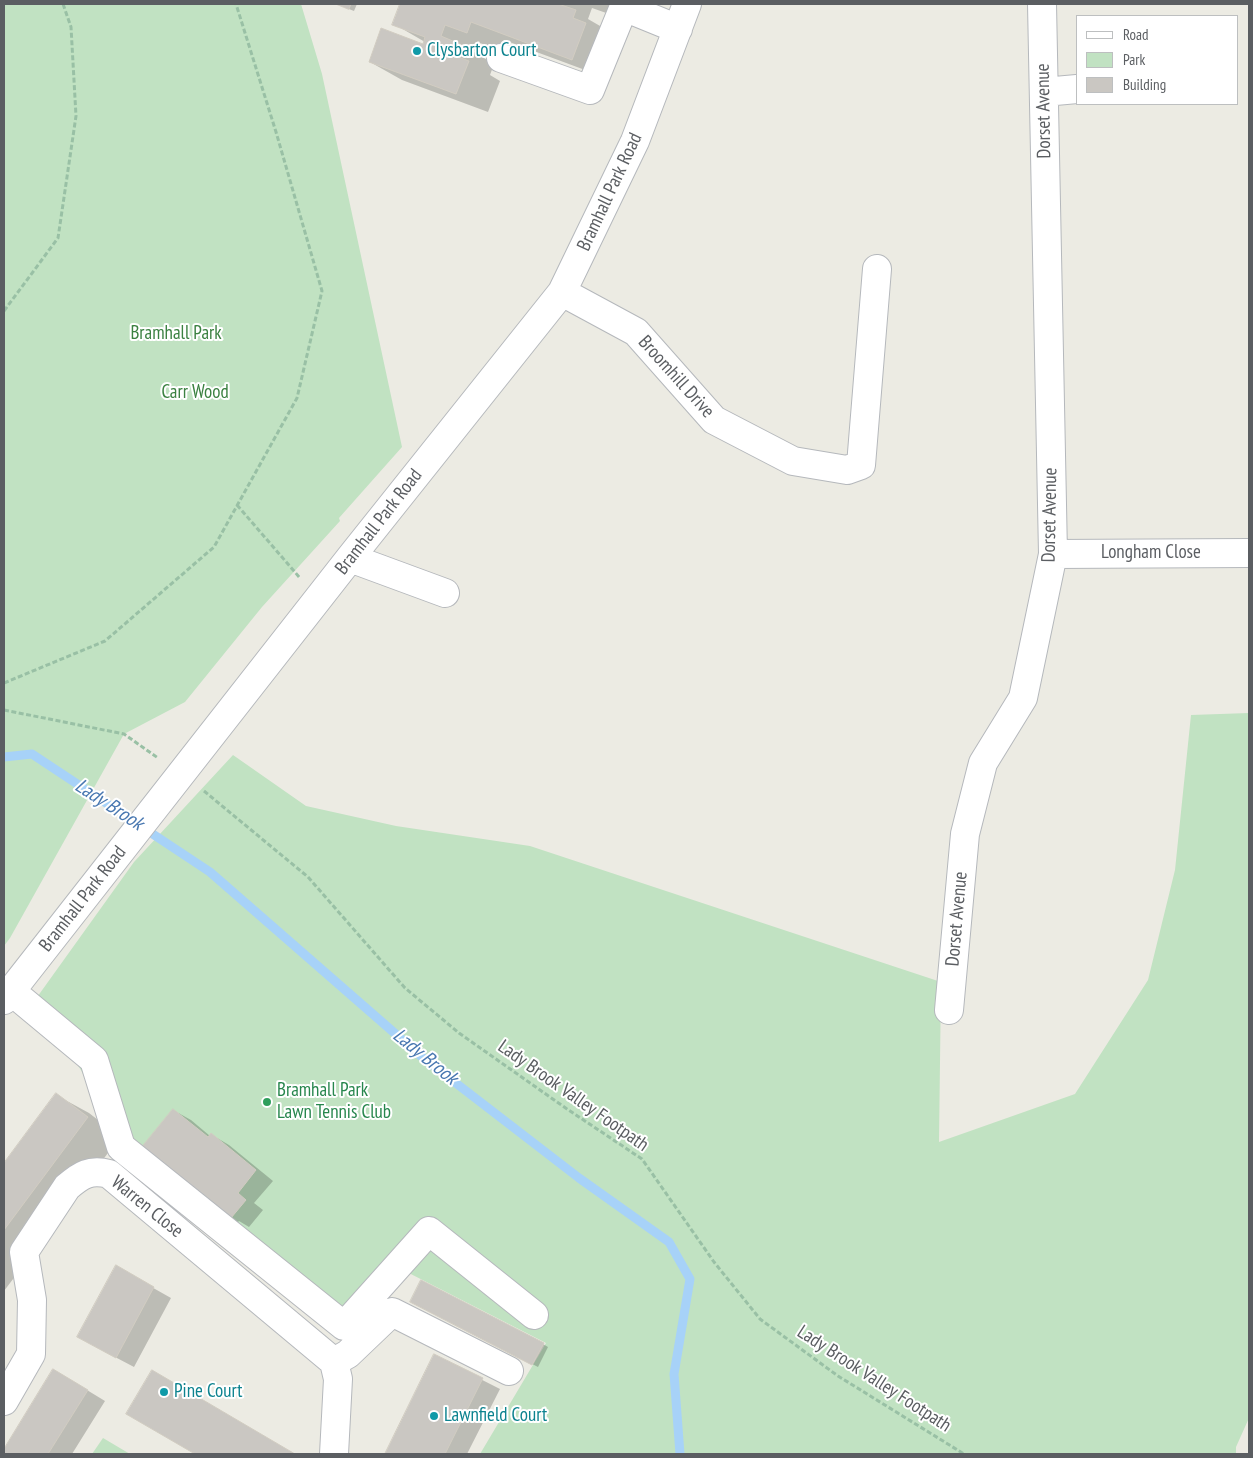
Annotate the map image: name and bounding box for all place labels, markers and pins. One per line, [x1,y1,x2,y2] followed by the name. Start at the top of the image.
[427,40,536,62] place label: Clysbarton Court
[411,45,423,57] marker: Clysbarton Court
[277,1080,391,1124] place label: Bramhall Park Lawn Tennis Club
[261,1096,273,1108] marker: Bramhall Park Lawn Tennis Club
[174,1381,242,1403] place label: Pine Court
[158,1386,170,1398] marker: Pine Court
[444,1405,547,1427] place label: Lawnfield Court
[428,1410,440,1422] marker: Lawnfield Court

